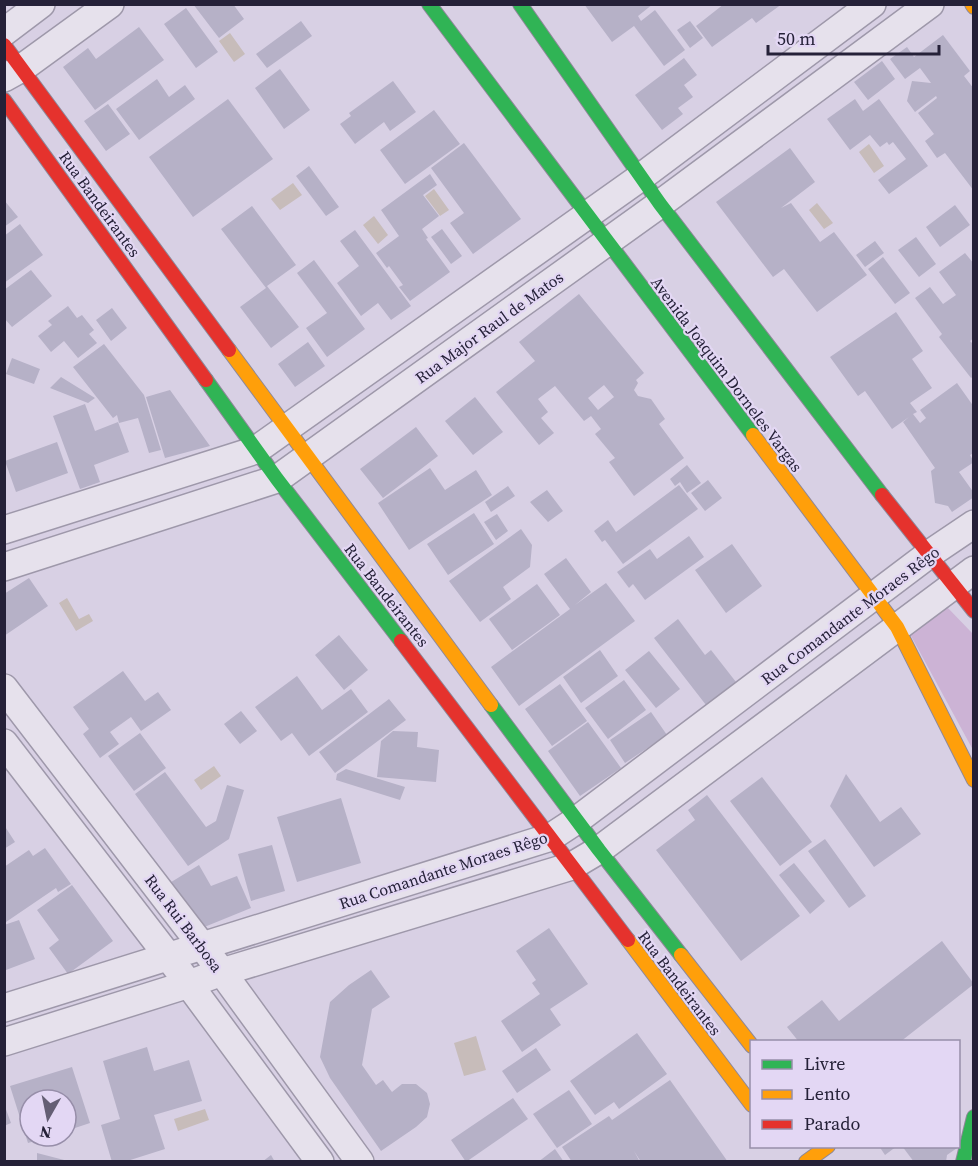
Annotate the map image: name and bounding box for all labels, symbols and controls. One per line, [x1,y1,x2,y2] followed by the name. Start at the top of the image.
[768,18,939,56] scale bar
[777,26,815,51] text: 50 m
[54,147,146,261] street label: Rua Bandeirantes
[411,266,567,388] street label: Rua Major Raul de Matos
[646,272,808,476] street label: Avenida Joaquim Dorneles Vargas
[340,539,434,651] street label: Rua Bandeirantes
[756,540,944,689] street label: Rua Comandante Moraes Rêgo
[336,826,550,914] street label: Rua Comandante Moraes Rêgo
[140,870,229,977] street label: Rua Rui Barbosa
[633,926,727,1040] street label: Rua Bandeirantes
[750,1040,960,1148] legend
[804,1051,846,1076] text: Livre
[804,1081,851,1106] text: Lento
[18,1088,78,1148] north arrow
[804,1111,860,1136] text: Parado
[38,1121,53,1145] text: N

